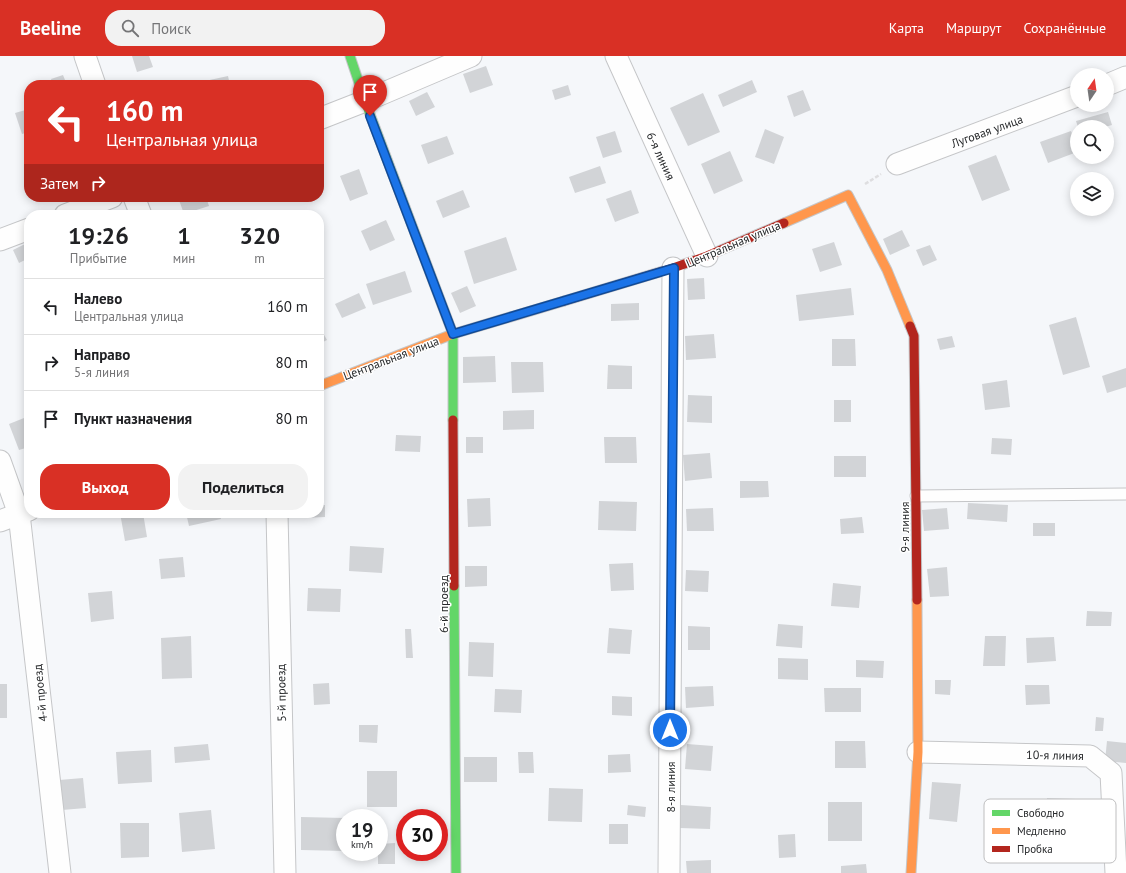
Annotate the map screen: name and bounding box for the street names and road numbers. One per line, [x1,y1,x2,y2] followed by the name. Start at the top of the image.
[948,111,1025,151] street label: Луговая улица
[643,130,679,182] street label: 6-я линия
[683,217,783,271] street label: Центральная улица
[341,333,441,383] street label: Центральная улица
[897,501,912,553] street label: 9-я линия
[436,575,451,633] street label: 6-й проезд
[29,663,50,723] street label: 4-й проезд
[273,663,289,722] street label: 5-й проезд
[1026,747,1084,763] street label: 10-я линия
[663,761,678,813] street label: 8-я линия

